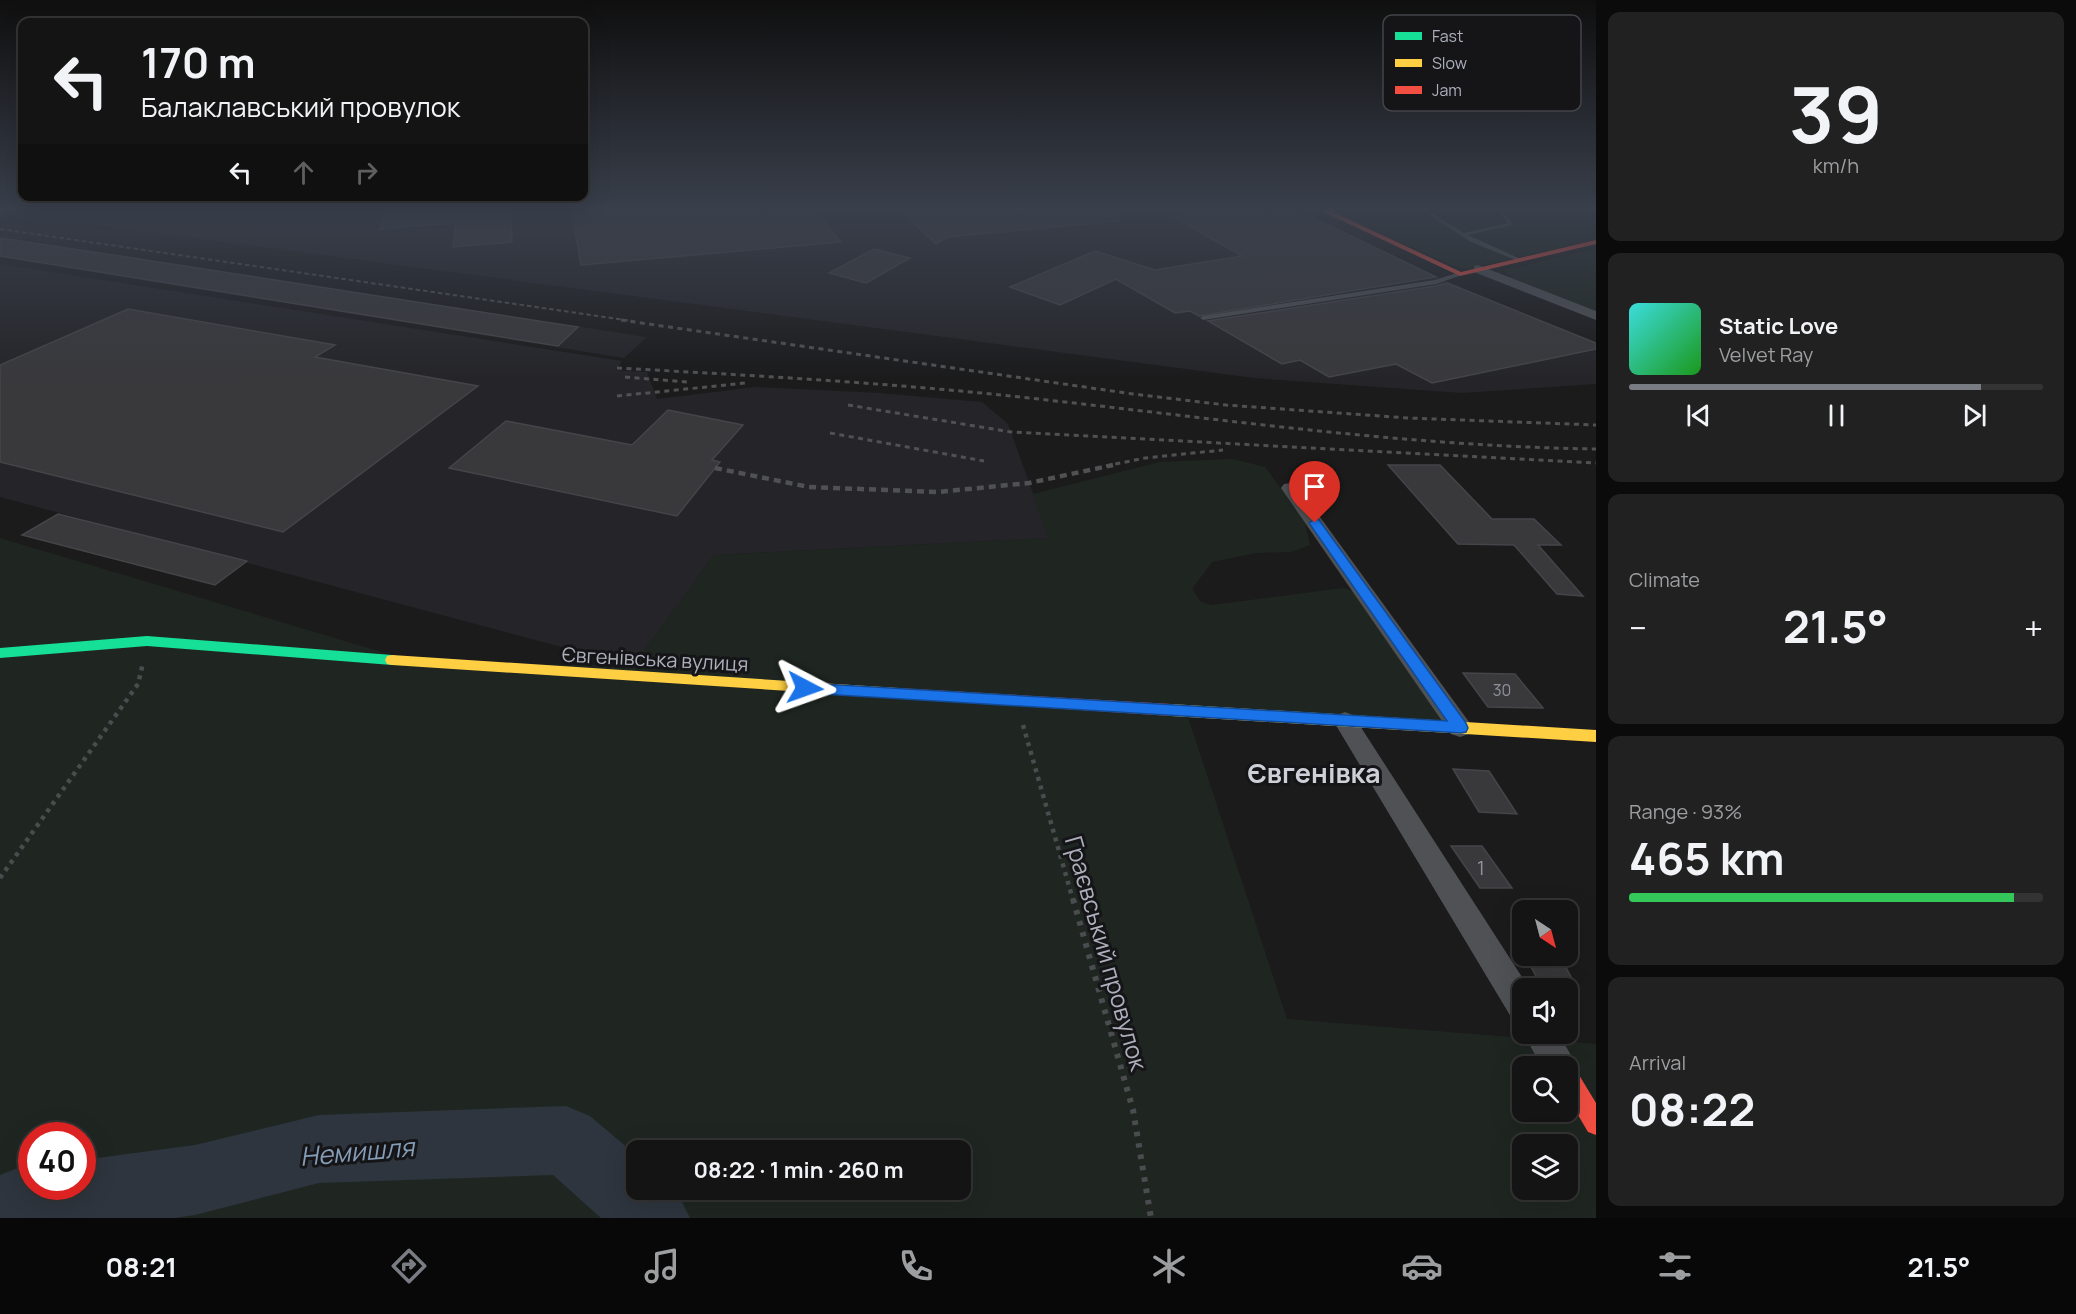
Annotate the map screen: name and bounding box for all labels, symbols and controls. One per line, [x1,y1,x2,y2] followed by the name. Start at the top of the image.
[1383,15,1581,111] legend
[1432,25,1463,47] text: Fast
[141,33,256,91] text: 170 m
[42,42,120,120] icon: left
[1432,52,1467,74] text: Slow
[1789,60,1883,166] text: 39
[1432,79,1462,101] text: Jam
[141,88,460,125] text: Балаклавський провулок
[1813,152,1859,179] text: km/h
[224,156,257,189] icon: left
[287,156,320,189] icon: ahead
[350,156,383,189] icon: right
[1719,311,1838,341] text: Static Love
[1719,341,1813,368] text: Velvet Ray
[1682,399,1715,432] icon: previous
[1820,399,1853,432] icon: pause
[1958,399,1991,432] icon: next
[1289,461,1340,523] pin
[1298,470,1331,503] icon: arrive
[1629,566,1700,593] text: Climate
[1783,595,1888,657] text: 21.5°
[1629,605,1647,650] text: −
[2024,605,2043,650] text: +
[561,641,749,677] street label: Євгенівська вулиця
[773,656,837,720] position arrow
[1493,679,1511,701] house number: 30
[1247,754,1381,791] district label: Євгенівка
[1629,798,1742,825] text: Range · 93%
[1629,827,1784,889] text: 465 km
[1058,832,1157,1075] street label: Граєвський провулок
[1477,854,1485,881] house number: 1
[1512,900,1578,966] north arrow
[1512,900,1578,1200] map controls
[1512,978,1578,1044] button: sound
[1629,1049,1686,1076] text: Arrival
[1512,1056,1578,1122] button: search
[1629,1078,1755,1140] text: 08:22
[18,1122,96,1200] speed limit sign: 40
[298,1128,418,1174] water label: Немишля
[1512,1134,1578,1200] button: layers
[693,1155,904,1185] text: 08:22 · 1 min · 260 m
[388,1245,430,1287] icon: directions
[641,1245,683,1287] icon: music
[895,1245,937,1287] icon: phone
[1148,1245,1190,1287] icon: climate
[1401,1245,1443,1287] icon: car
[1654,1245,1696,1287] icon: filters
[106,1248,177,1285] text: 08:21
[1907,1248,1970,1285] text: 21.5°

